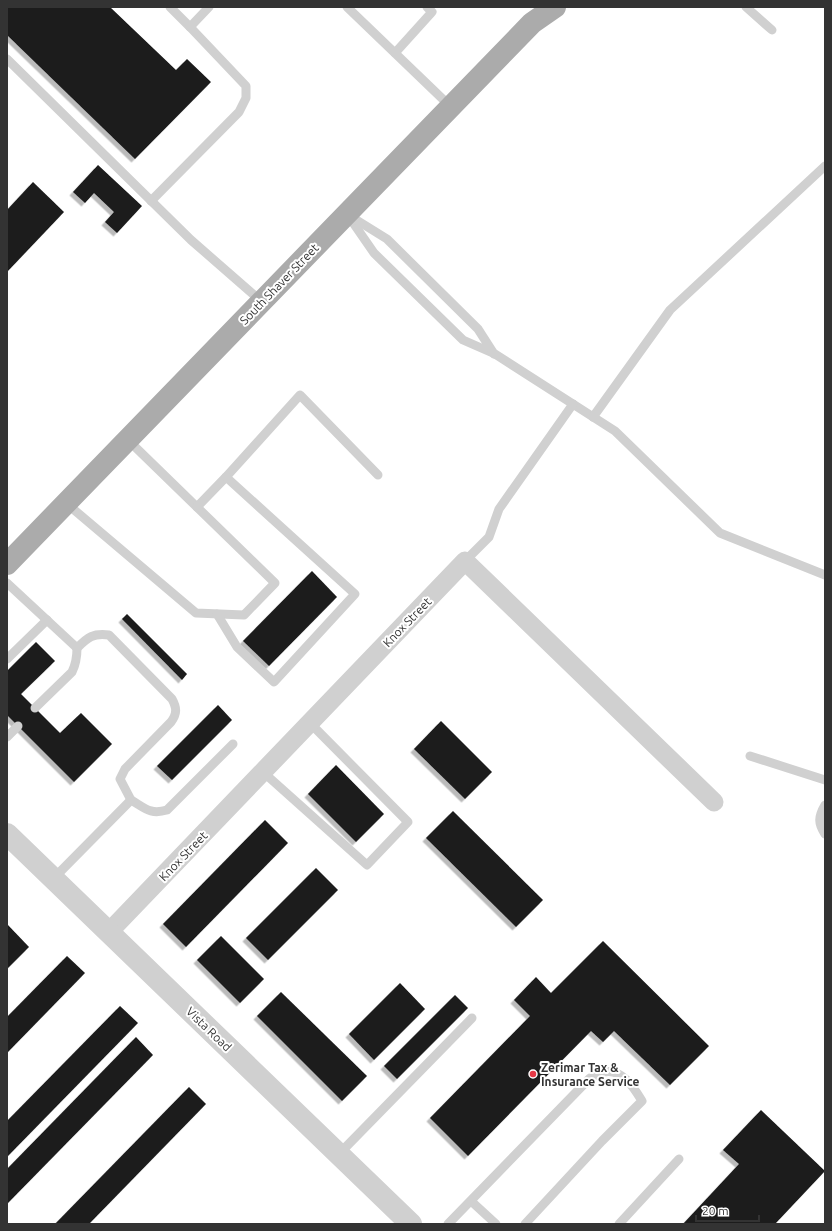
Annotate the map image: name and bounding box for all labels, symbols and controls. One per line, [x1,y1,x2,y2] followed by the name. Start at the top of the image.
[237,241,321,327] street label: South Shaver Street
[380,594,434,649] street label: Knox Street
[156,828,210,883] street label: Knox Street
[184,1004,234,1054] street label: Vista Road
[541,1061,640,1088] place label: Zerimar Tax & Insurance Service
[528,1069,538,1079] marker: Zerimar Tax & Insurance Service
[696,1197,759,1223] scale bar
[702,1204,729,1217] text: 20 m

